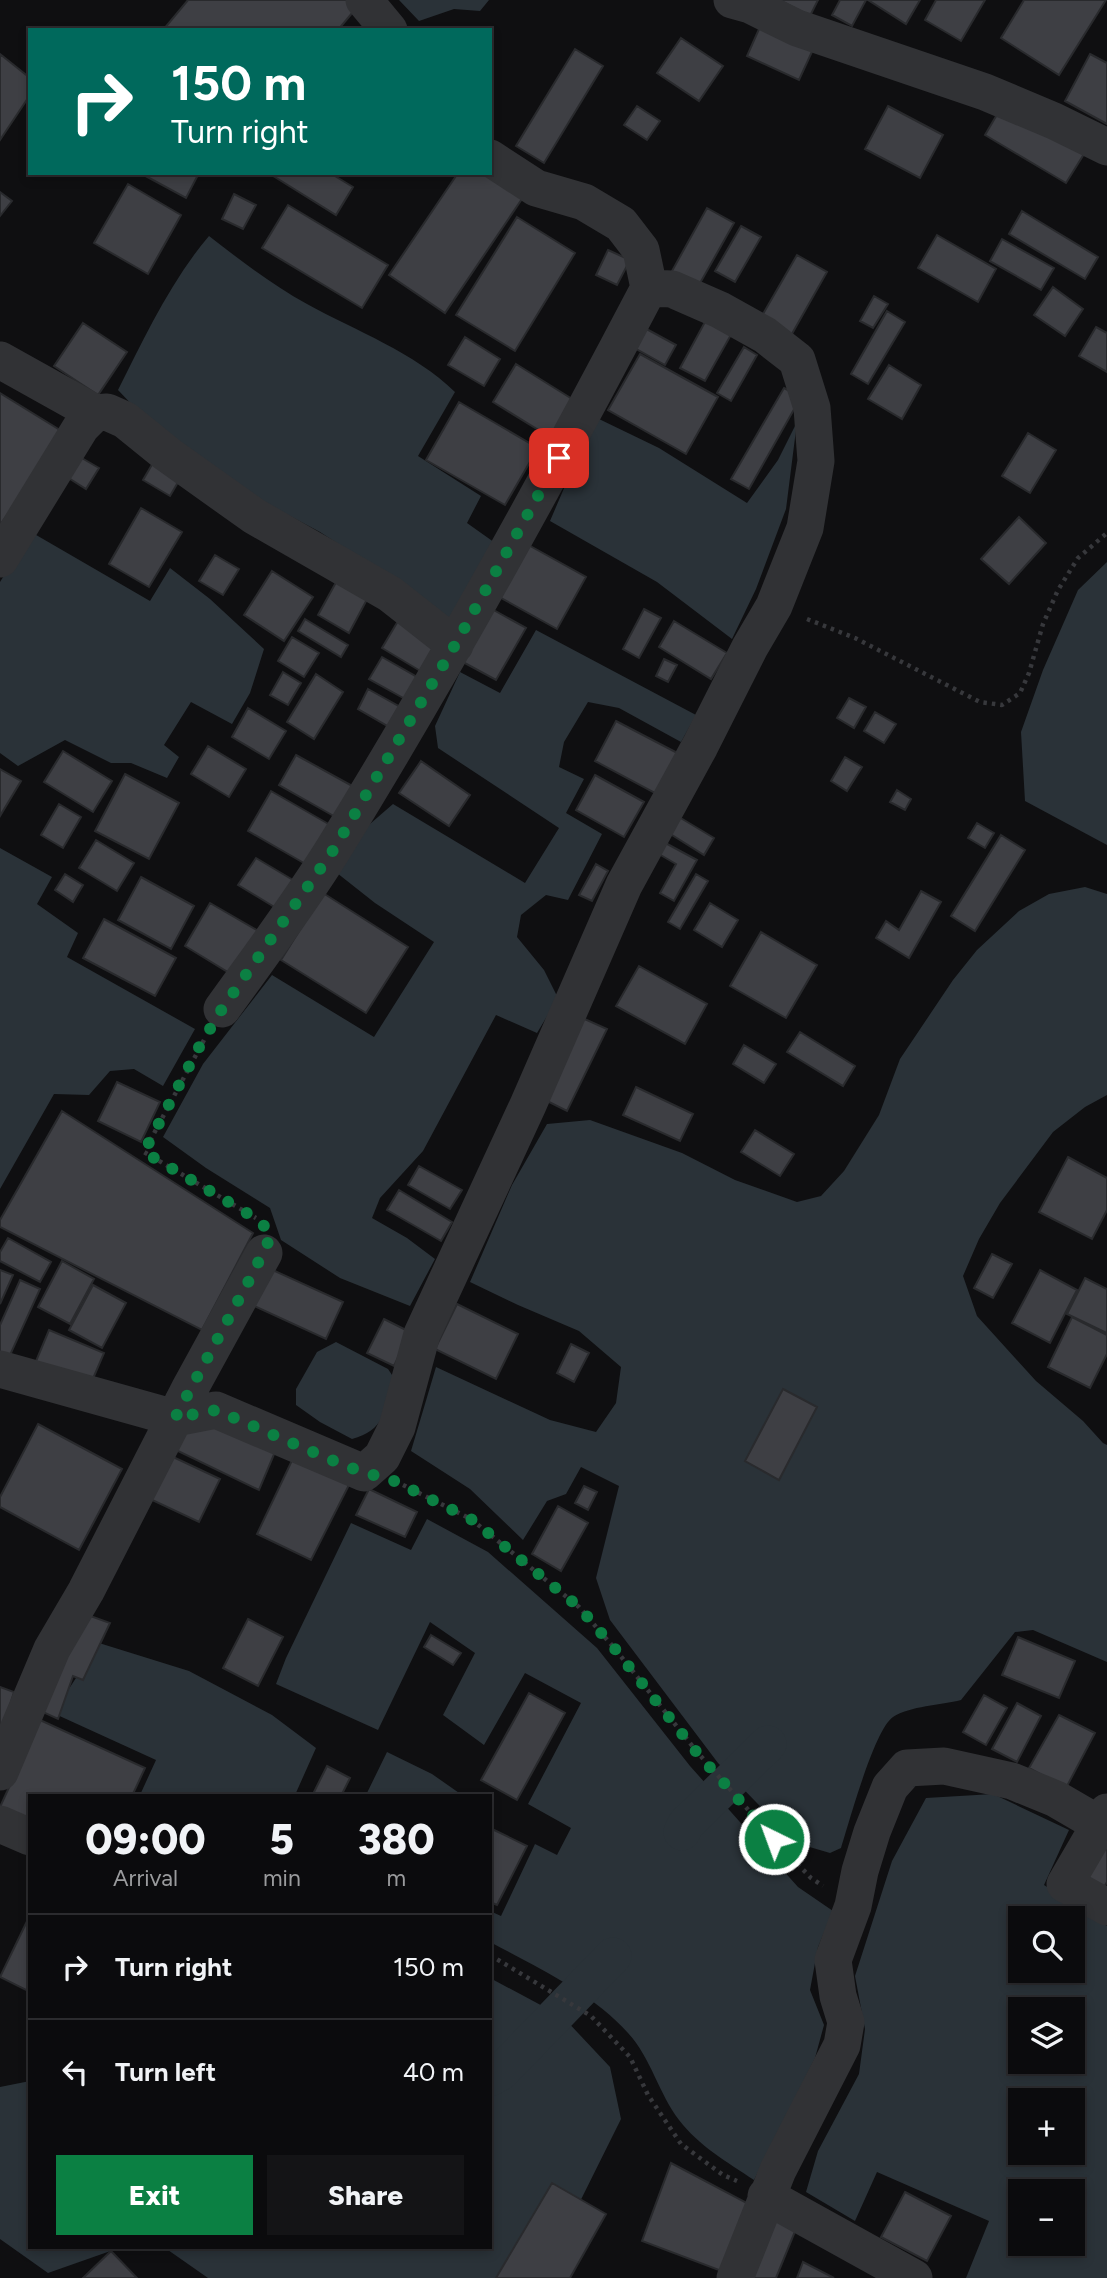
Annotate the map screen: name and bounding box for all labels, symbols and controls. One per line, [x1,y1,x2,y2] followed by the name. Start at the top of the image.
[171,53,306,112] text: 150 m
[56,56,147,147] icon: right
[171,113,309,151] text: Turn right
[529,428,589,488] pin
[540,439,578,477] icon: arrive
[737,1802,811,1876] position arrow
[85,1814,206,1865] text: 09:00
[270,1814,294,1865] text: 5
[358,1814,435,1865] text: 380
[113,1864,178,1892] text: Arrival
[263,1864,301,1892] text: min
[387,1864,406,1892] text: m
[1008,1906,1085,2256] map controls
[1008,1906,1085,1983] button: search
[56,1948,94,1986] icon: right
[115,1951,232,1983] text: Turn right
[393,1951,464,1983] text: 150 m
[1008,1997,1085,2074] button: layers
[56,2053,94,2091] icon: left
[115,2056,216,2088] text: Turn left
[403,2056,464,2088] text: 40 m
[1008,2088,1085,2165] button: +
[56,2155,253,2235] button: Exit
[267,2155,464,2235] button: Share
[1008,2179,1085,2256] button: −

